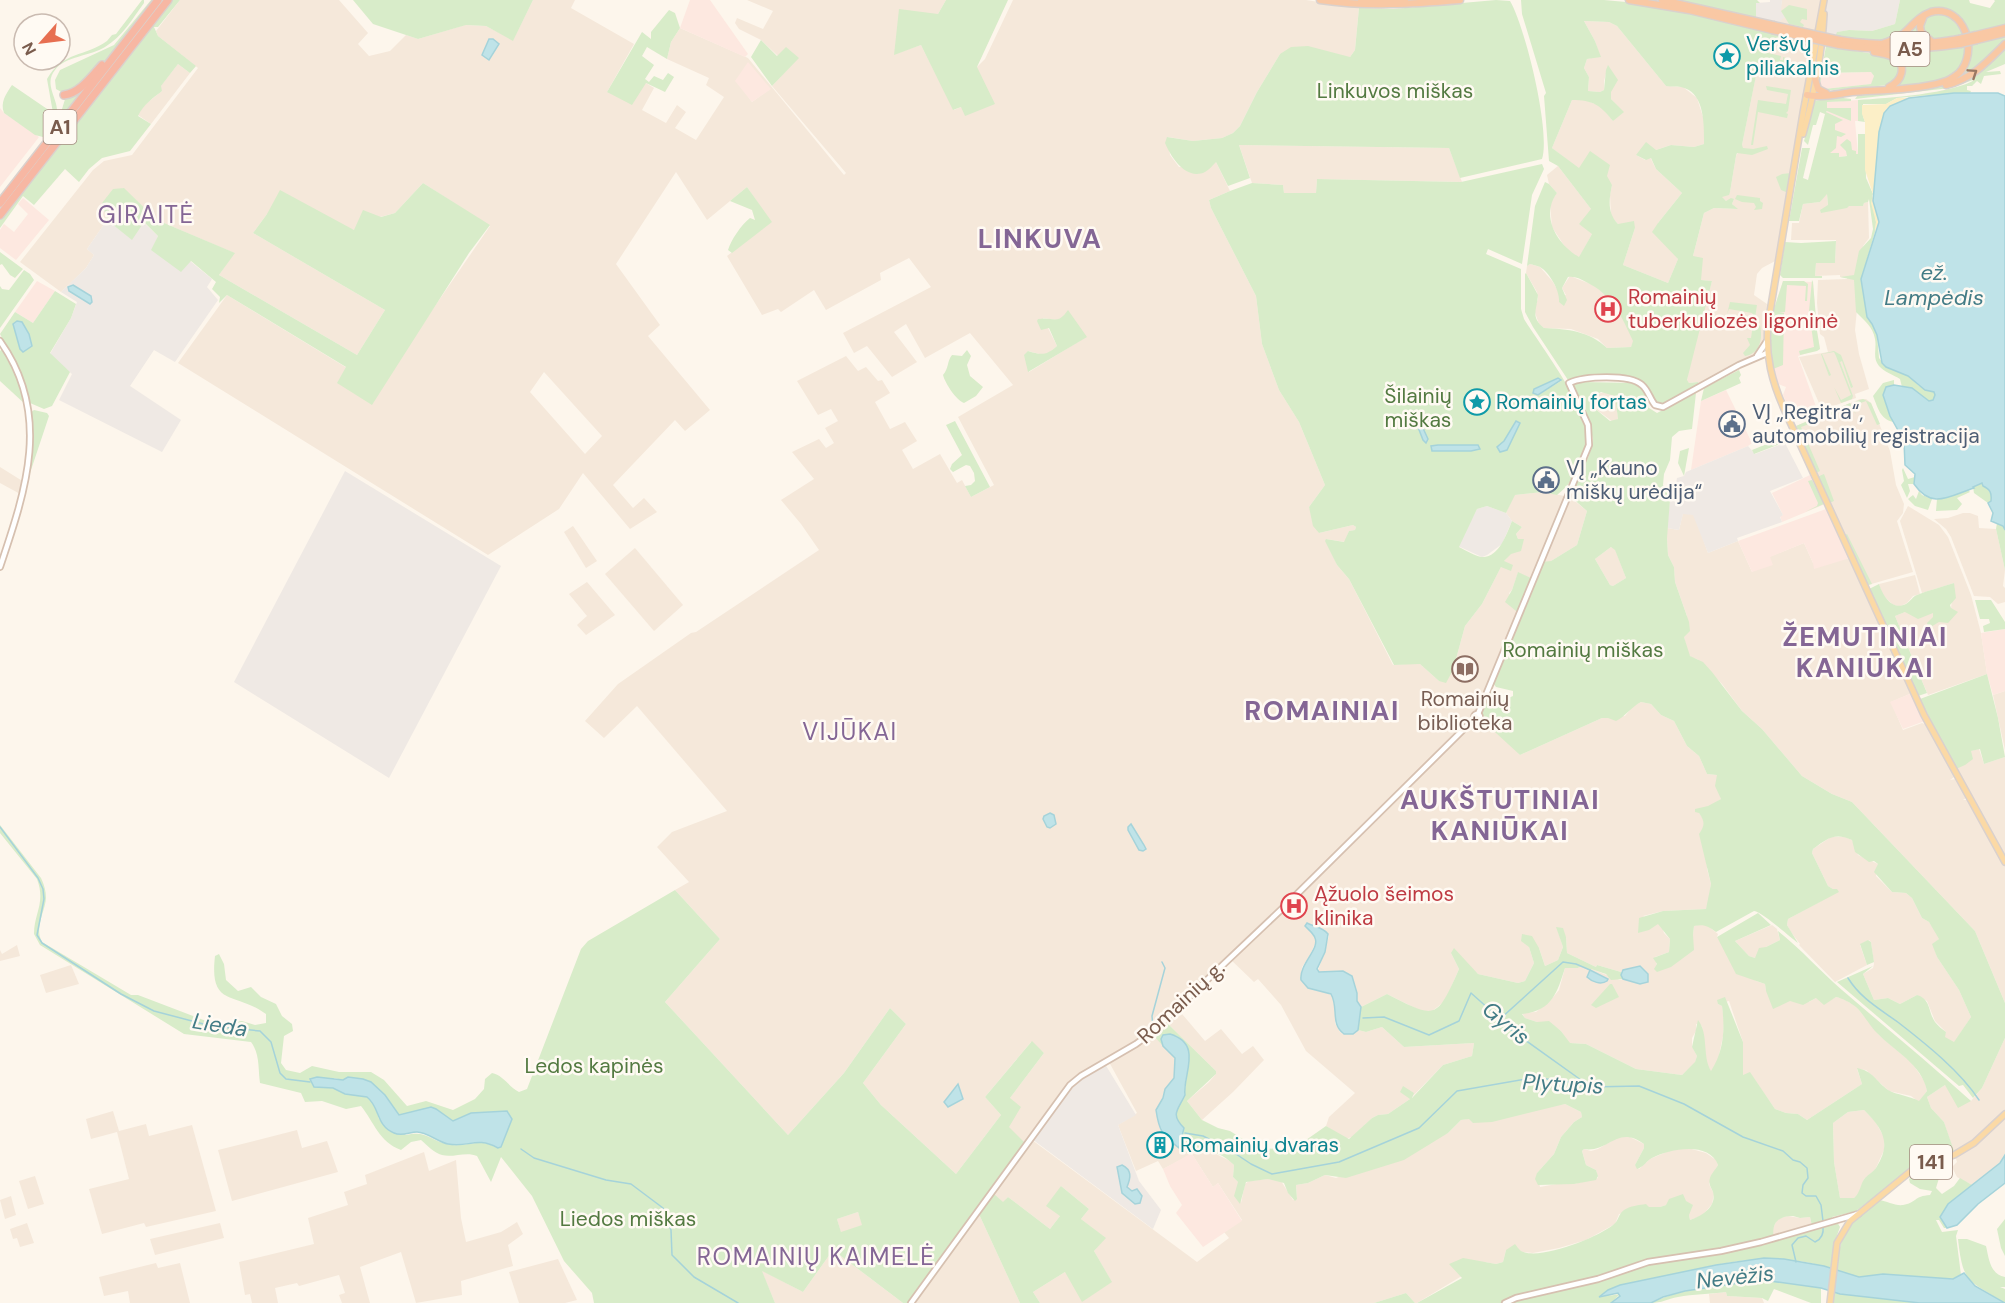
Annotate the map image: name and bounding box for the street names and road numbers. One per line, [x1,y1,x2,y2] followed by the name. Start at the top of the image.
[1890,32,1930,66] road number: A5
[44,110,76,144] road number: A1
[1131,954,1231,1050] street label: Romainių g.
[1910,1145,1952,1179] road number: 141

